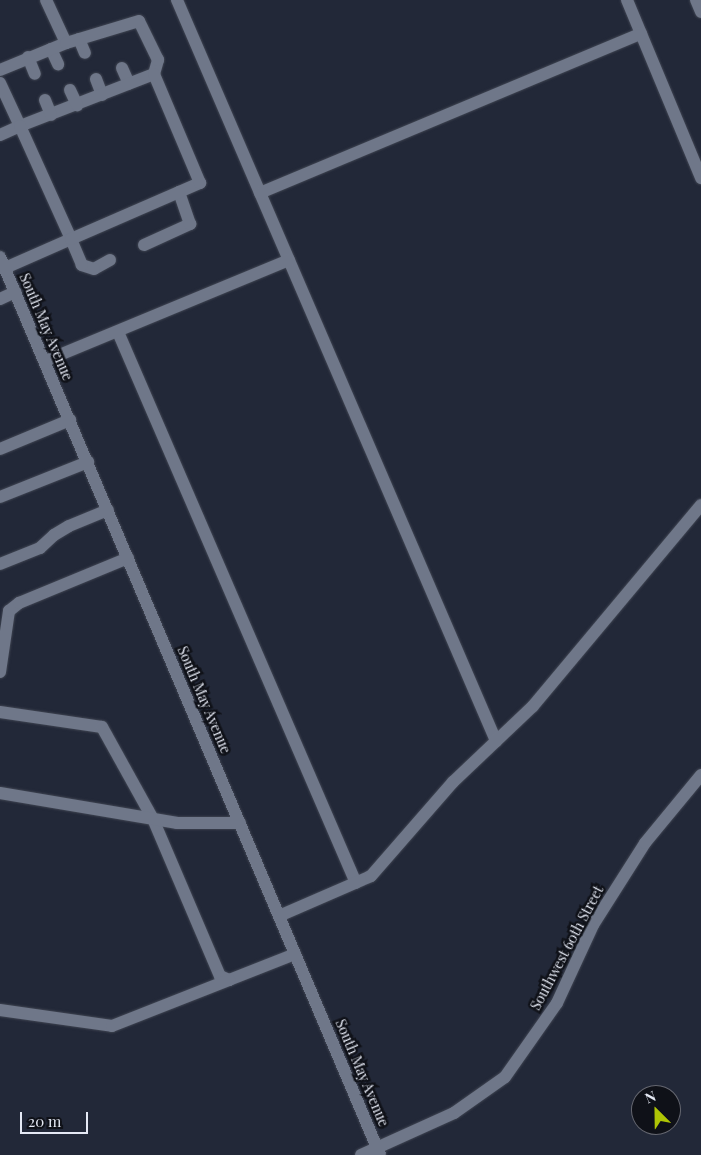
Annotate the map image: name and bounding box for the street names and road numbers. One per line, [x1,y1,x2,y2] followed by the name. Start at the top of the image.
[16,270,76,384] street label: South May Avenue
[174,643,234,757] street label: South May Avenue
[527,883,607,1013] street label: Southwest 60th Street
[332,1016,392,1130] street label: South May Avenue

